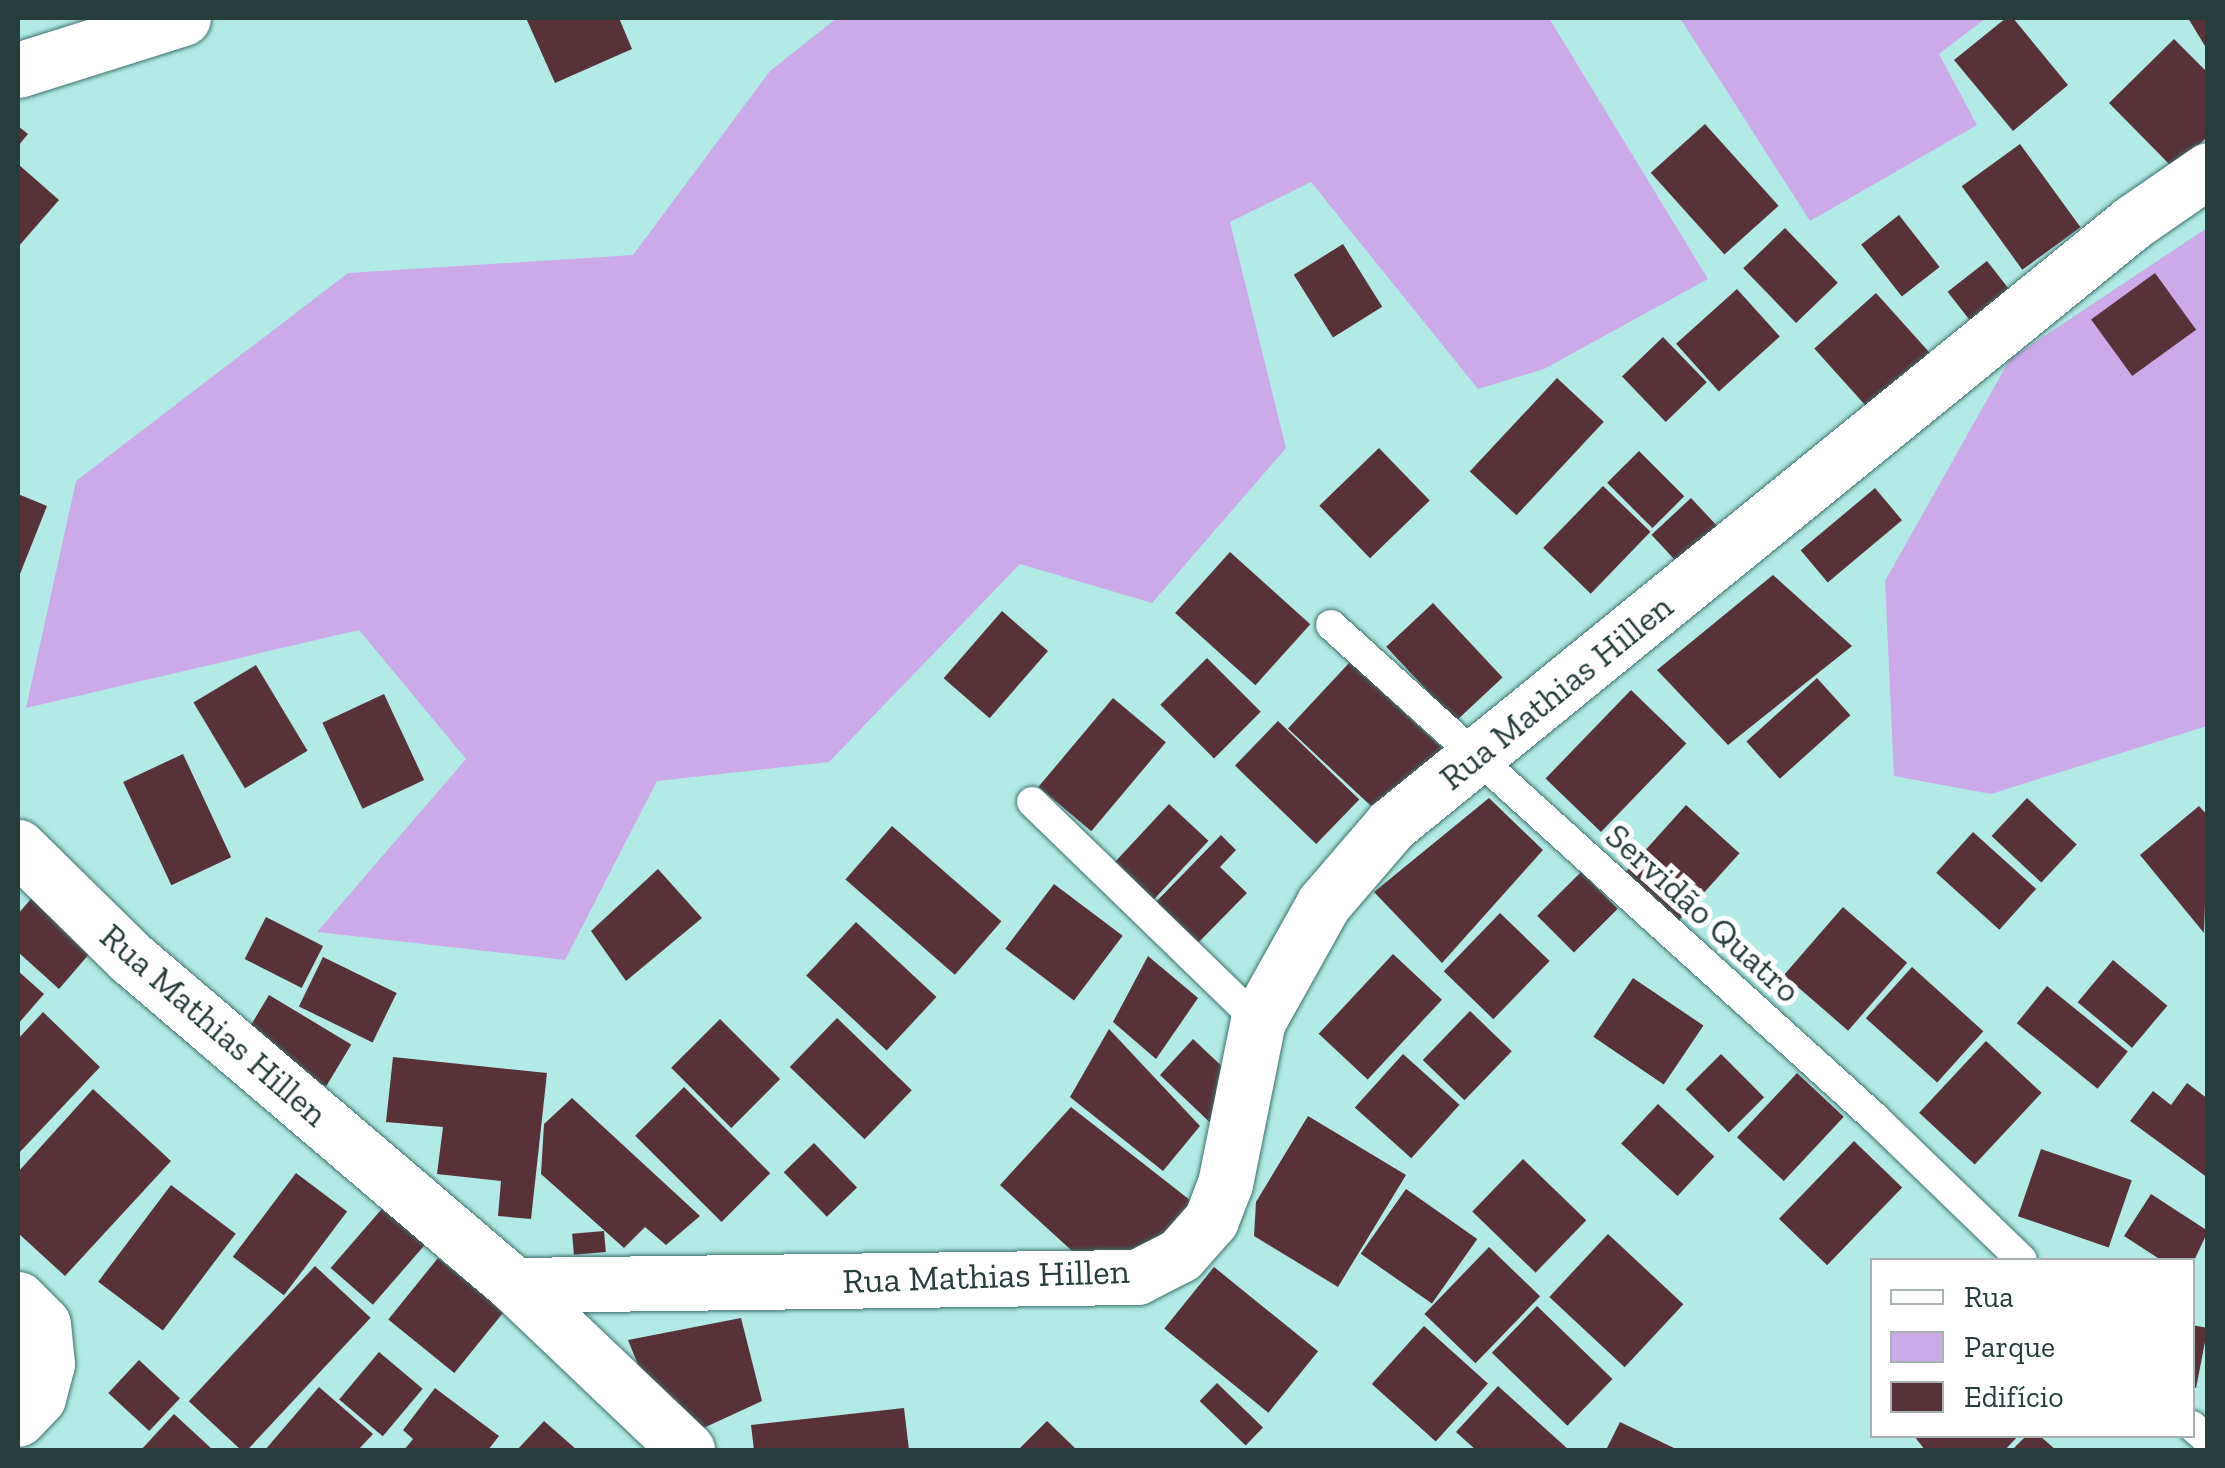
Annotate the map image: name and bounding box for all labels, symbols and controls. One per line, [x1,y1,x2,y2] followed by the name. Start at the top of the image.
[1431,585,1681,799] street label: Rua Mathias Hillen
[1597,815,1809,1011] street label: Servidão Quatro
[92,915,336,1135] street label: Rua Mathias Hillen
[842,1250,1130,1302] street label: Rua Mathias Hillen
[1870,1258,2195,1438] legend
[1964,1279,2014,1315] text: Rua
[1964,1329,2055,1365] text: Parque
[1964,1379,2064,1415] text: Edifício

